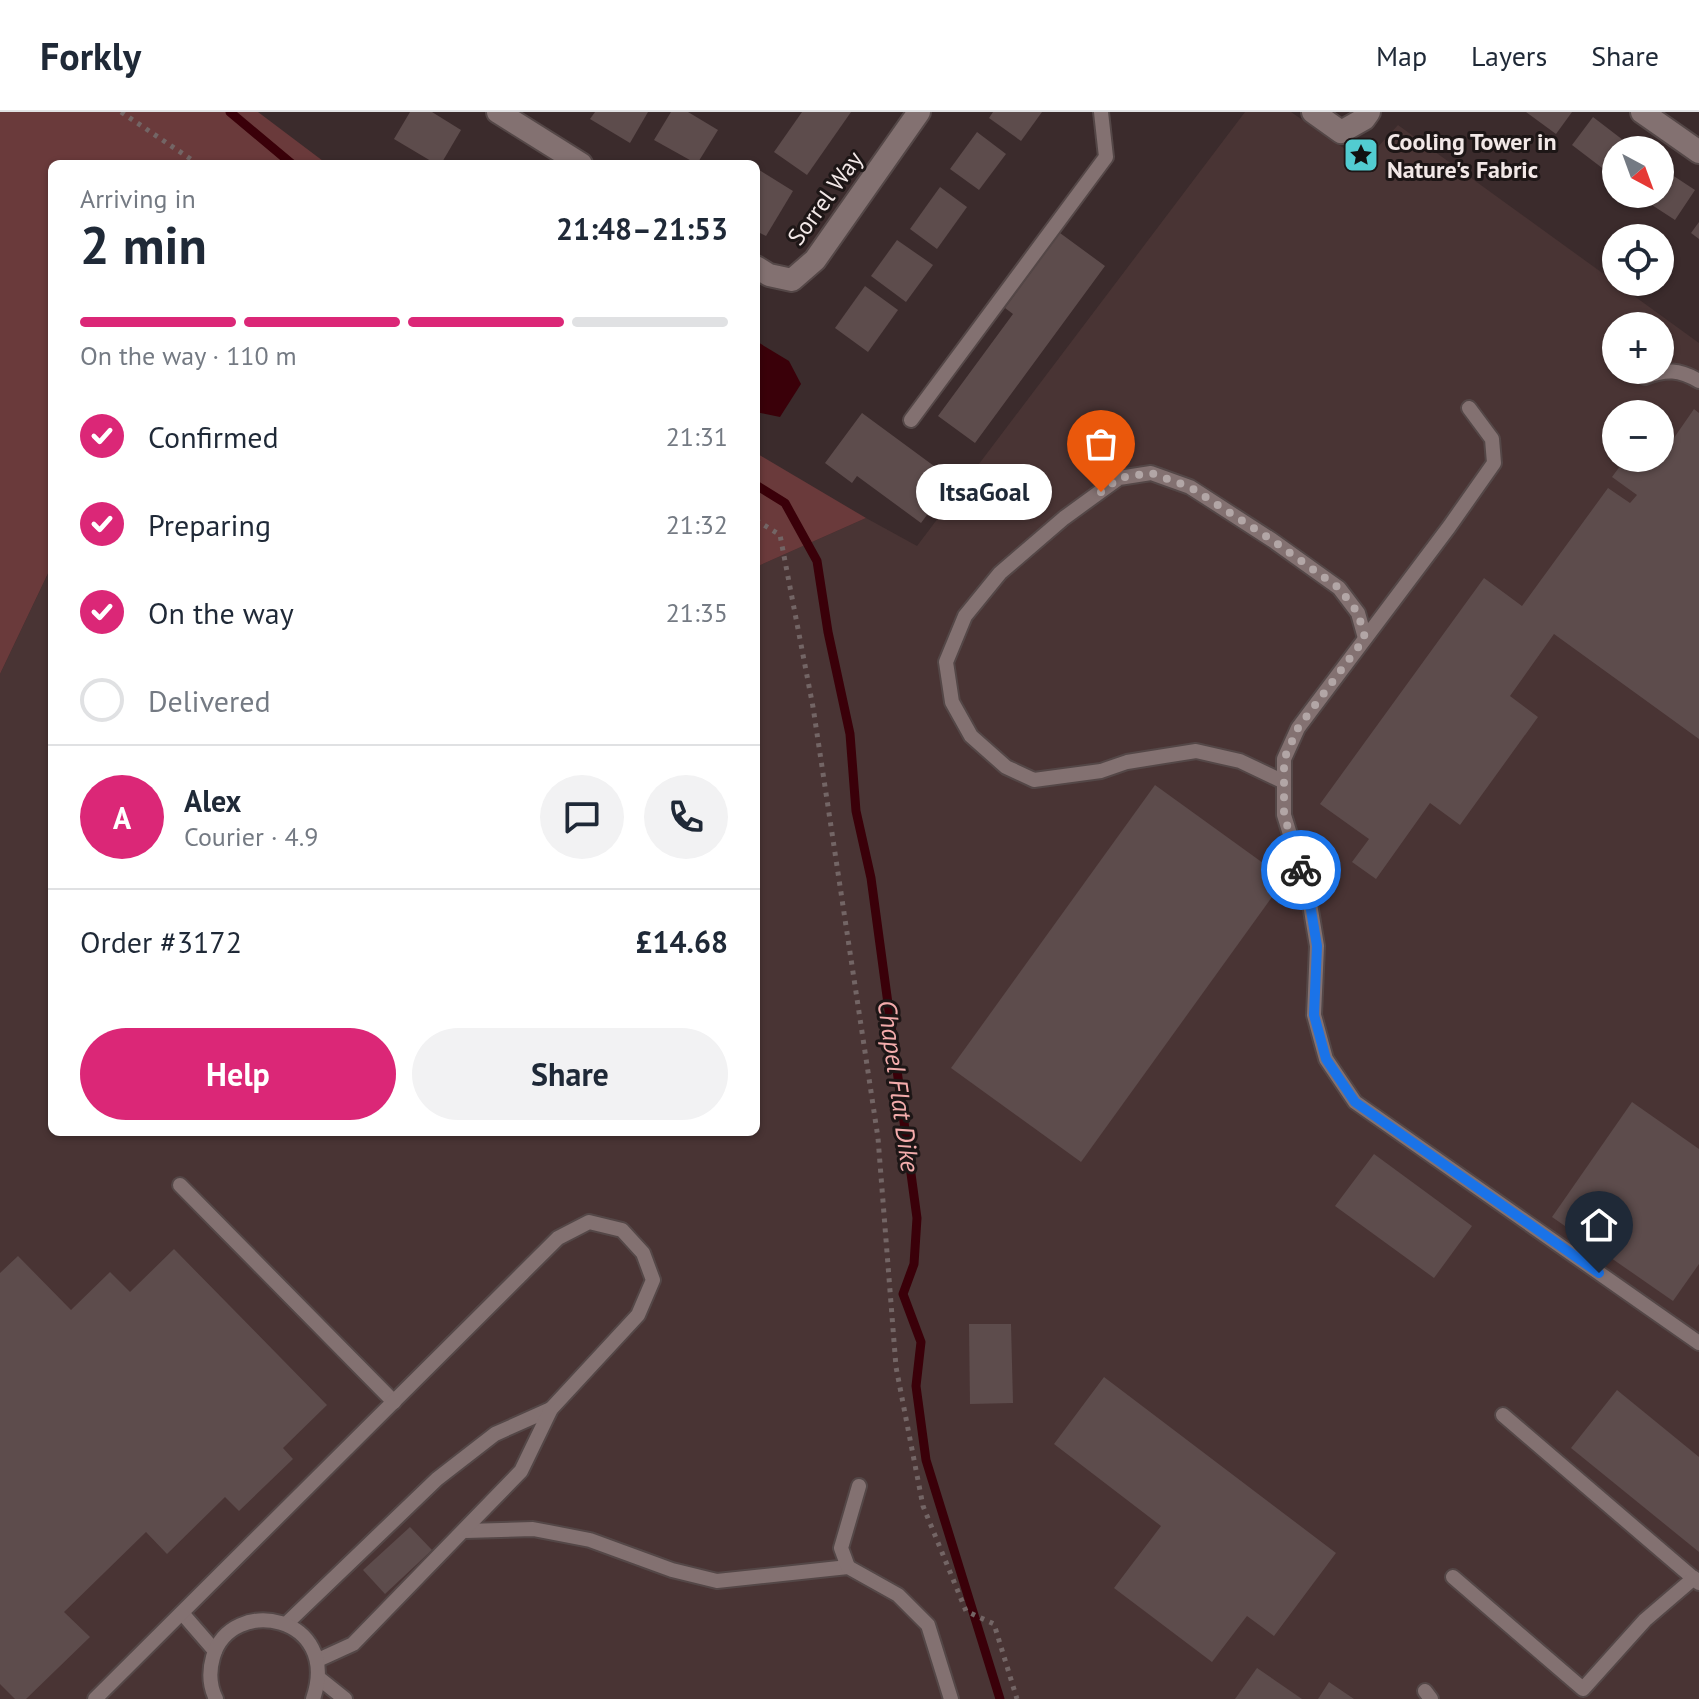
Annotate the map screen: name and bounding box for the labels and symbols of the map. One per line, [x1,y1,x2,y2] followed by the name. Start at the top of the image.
[1387,126,1557,185] place label: Cooling Tower in Nature's Fabric
[1342,136,1380,174] place icon: Cooling Tower in Nature's Fabric
[1602,136,1674,208] north arrow
[780,145,870,251] street label: Sorrel Way
[1067,410,1135,492] pin
[917,464,1053,520] callout: ItsaGoal
[1261,830,1341,910] courier
[871,998,927,1174] water label: Chapel Flat Dike
[1565,1191,1633,1273] pin

